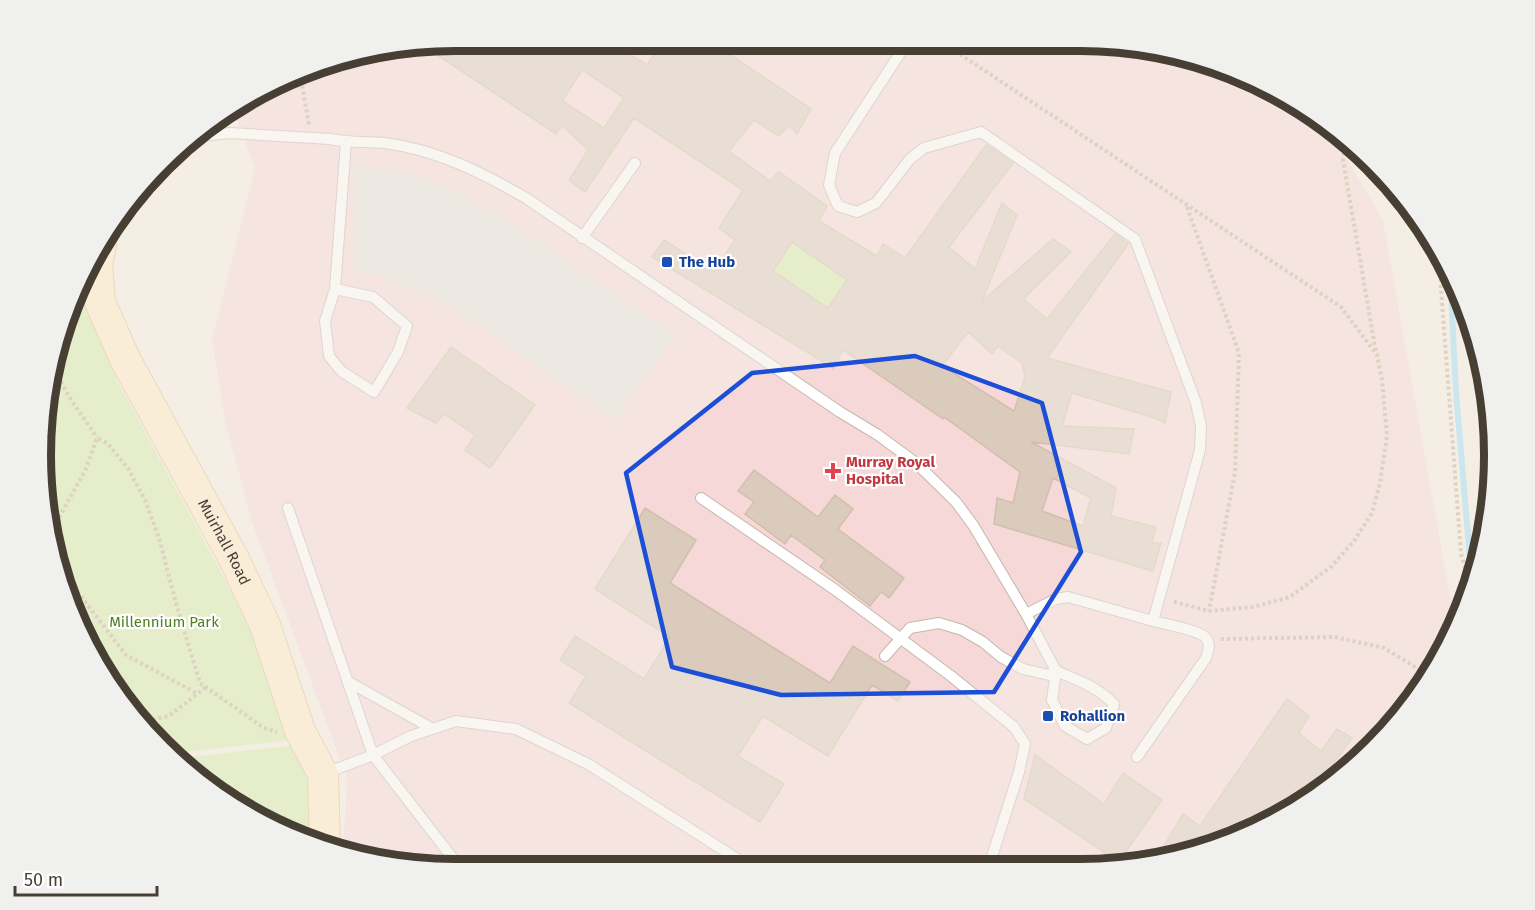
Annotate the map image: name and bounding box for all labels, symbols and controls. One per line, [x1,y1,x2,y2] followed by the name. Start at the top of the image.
[679,253,735,271] place label: The Hub
[660,255,674,269] marker: The Hub
[846,453,935,488] place label: Murray Royal Hospital
[824,462,842,480] marker: Murray Royal Hospital
[194,496,254,588] street label: Muirhall Road
[109,613,219,631] park label: Millennium Park
[1060,707,1125,725] place label: Rohallion
[1041,709,1055,723] marker: Rohallion
[15,859,158,897] scale bar
[24,869,63,891] text: 50 m

